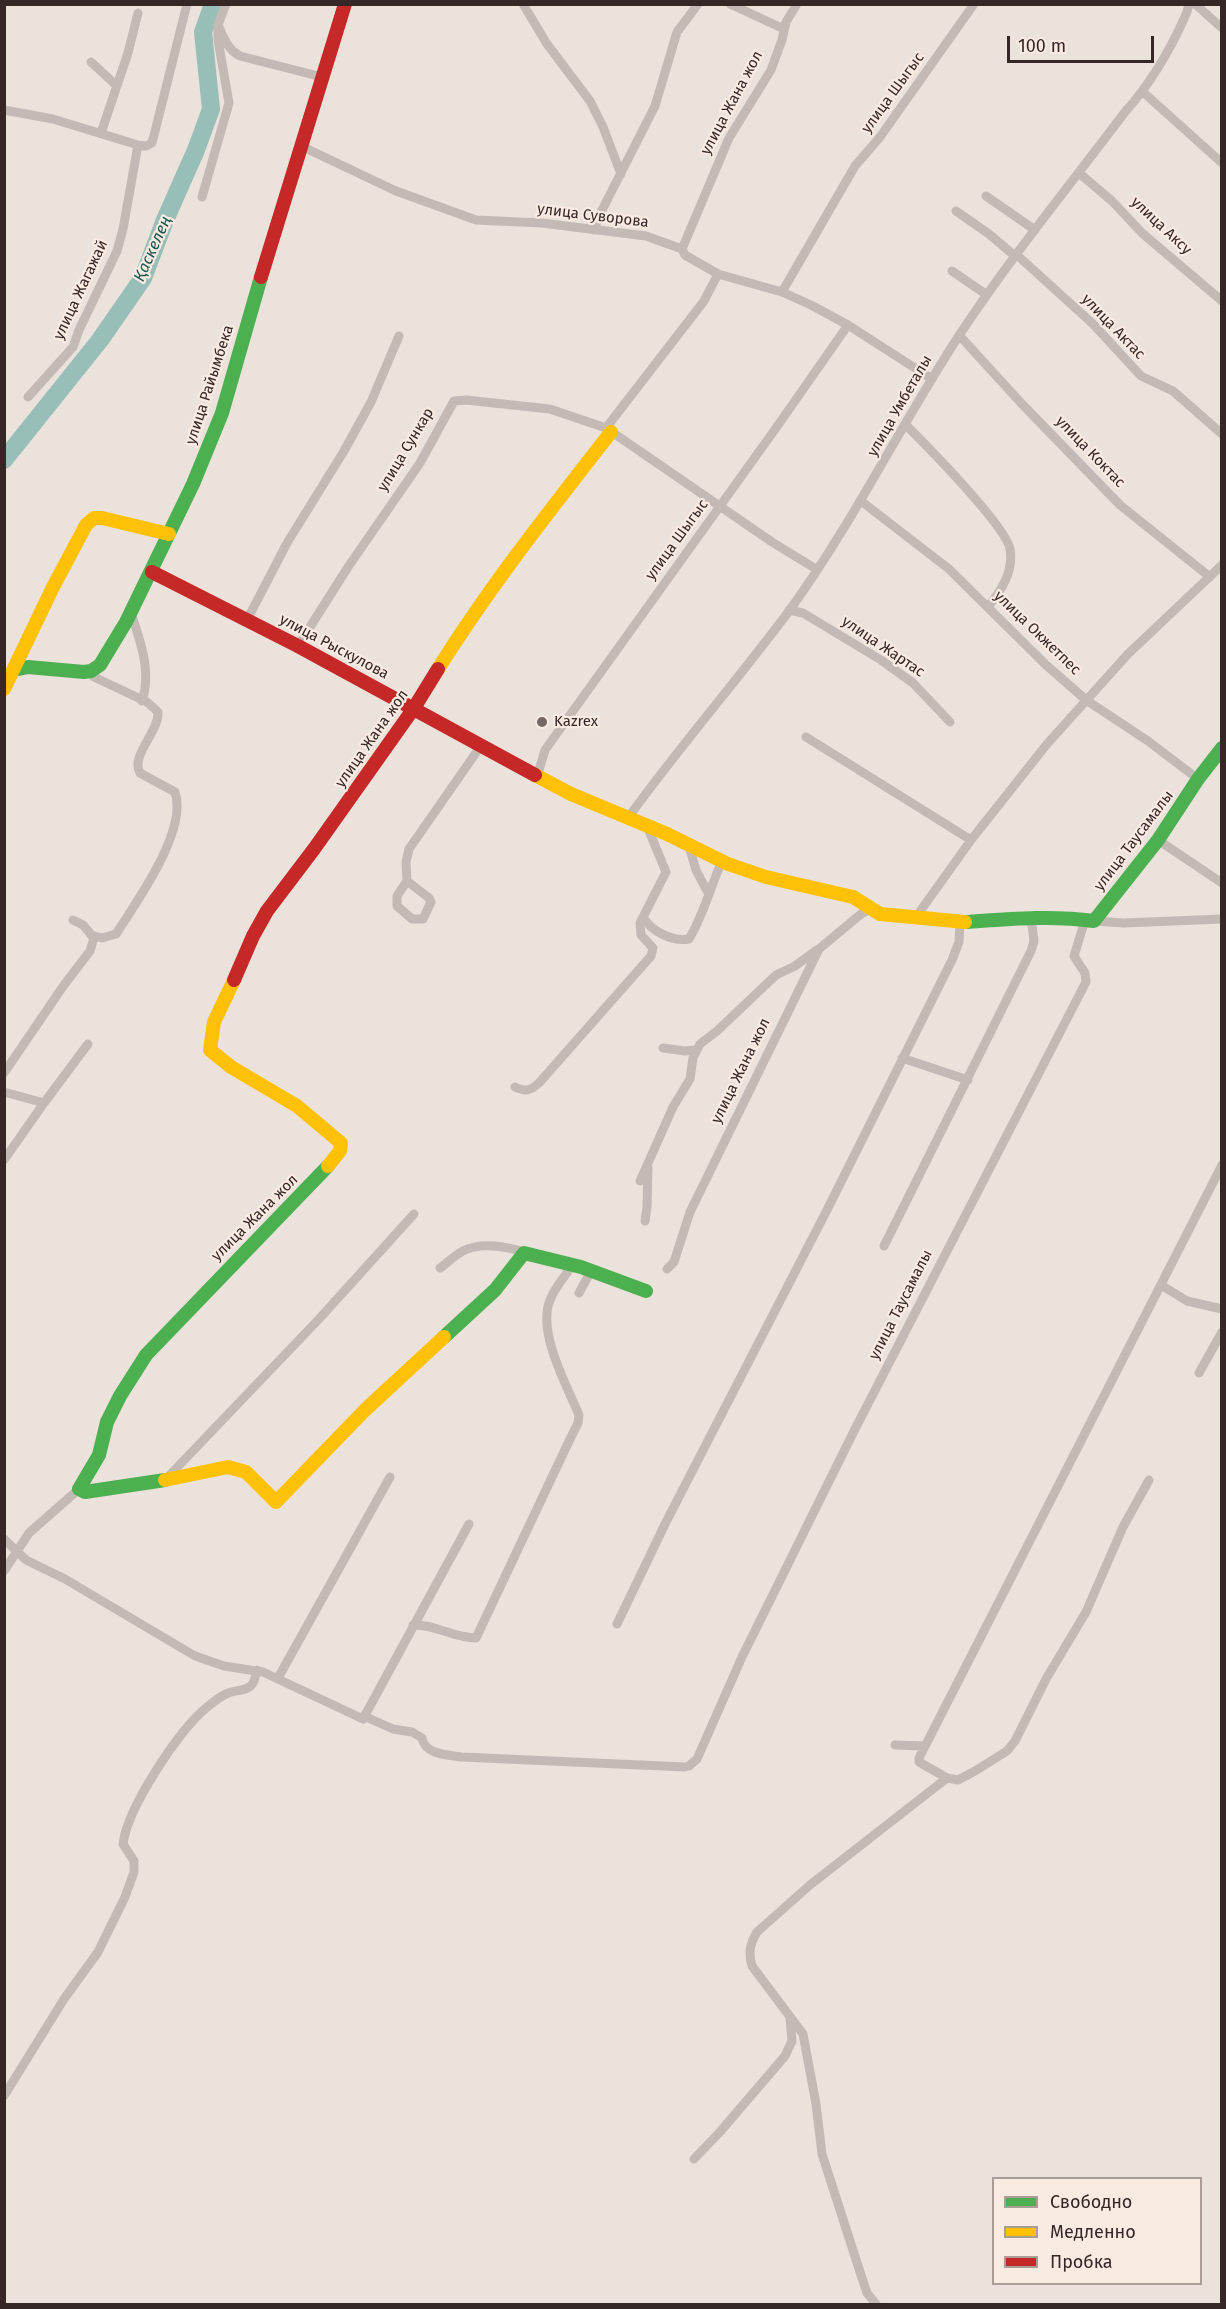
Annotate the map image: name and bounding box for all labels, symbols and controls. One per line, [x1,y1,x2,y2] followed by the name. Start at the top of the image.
[1010,24,1157,62] scale bar
[1018,35,1066,57] text: 100 m
[697,48,767,158] street label: улица Жана жол
[858,49,928,137] street label: улица Шыгыс
[1127,193,1195,259] street label: улица Аксу
[536,200,650,232] street label: улица Суворова
[130,213,176,285] water label: Қаскелең
[50,237,112,343] street label: улица Жагажай
[1077,291,1149,363] street label: улица Актас
[182,323,238,447] street label: улица Райымбека
[864,352,936,460] street label: улица Умбеталы
[374,405,438,495] street label: улица Сункар
[1051,413,1129,491] street label: улица Коктас
[642,496,712,584] street label: улица Шыгыс
[990,587,1084,679] street label: улица Окжетпес
[276,611,392,683] street label: улица Рыскулова
[838,613,928,681] street label: улица Жартас
[332,687,412,791] street label: улица Жана жол
[554,713,598,731] place label: Kazrex
[535,715,549,729] marker: Kazrex
[1090,787,1178,895] street label: улица Таусамалы
[708,1015,774,1127] street label: улица Жана жол
[208,1171,302,1265] street label: улица Жана жол
[865,1247,937,1363] street label: улица Таусамалы
[992,2177,1202,2285] legend
[1050,2191,1132,2213] text: Свободно
[1050,2221,1136,2243] text: Медленно
[1050,2251,1113,2273] text: Пробка

